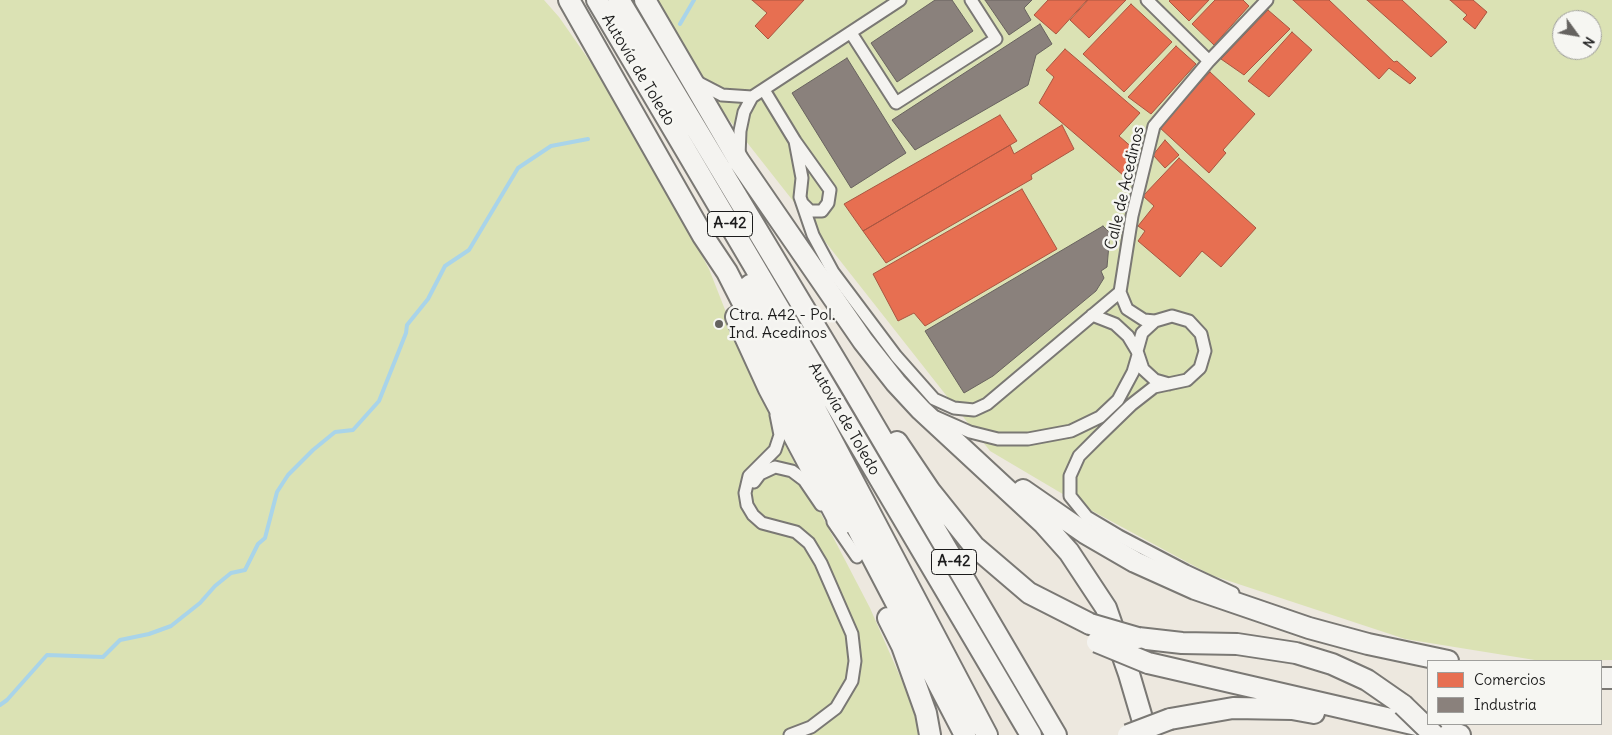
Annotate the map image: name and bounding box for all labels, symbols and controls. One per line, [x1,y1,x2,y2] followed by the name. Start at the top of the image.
[1552,10,1602,60] north arrow
[597,11,679,129] street label: Autovía de Toledo
[1579,34,1599,51] text: N
[1101,124,1149,252] street label: Calle de Acedinos
[708,212,752,236] road number: A-42
[729,305,835,343] place label: Ctra. A42 - Pol. Ind. Acedinos
[713,318,725,330] marker: Ctra. A42 - Pol. Ind. Acedinos
[804,359,884,479] street label: Autovía de Toledo
[932,550,976,574] road number: A-42
[1427,660,1602,725] legend
[1474,670,1546,689] text: Comercios
[1474,695,1537,714] text: Industria

